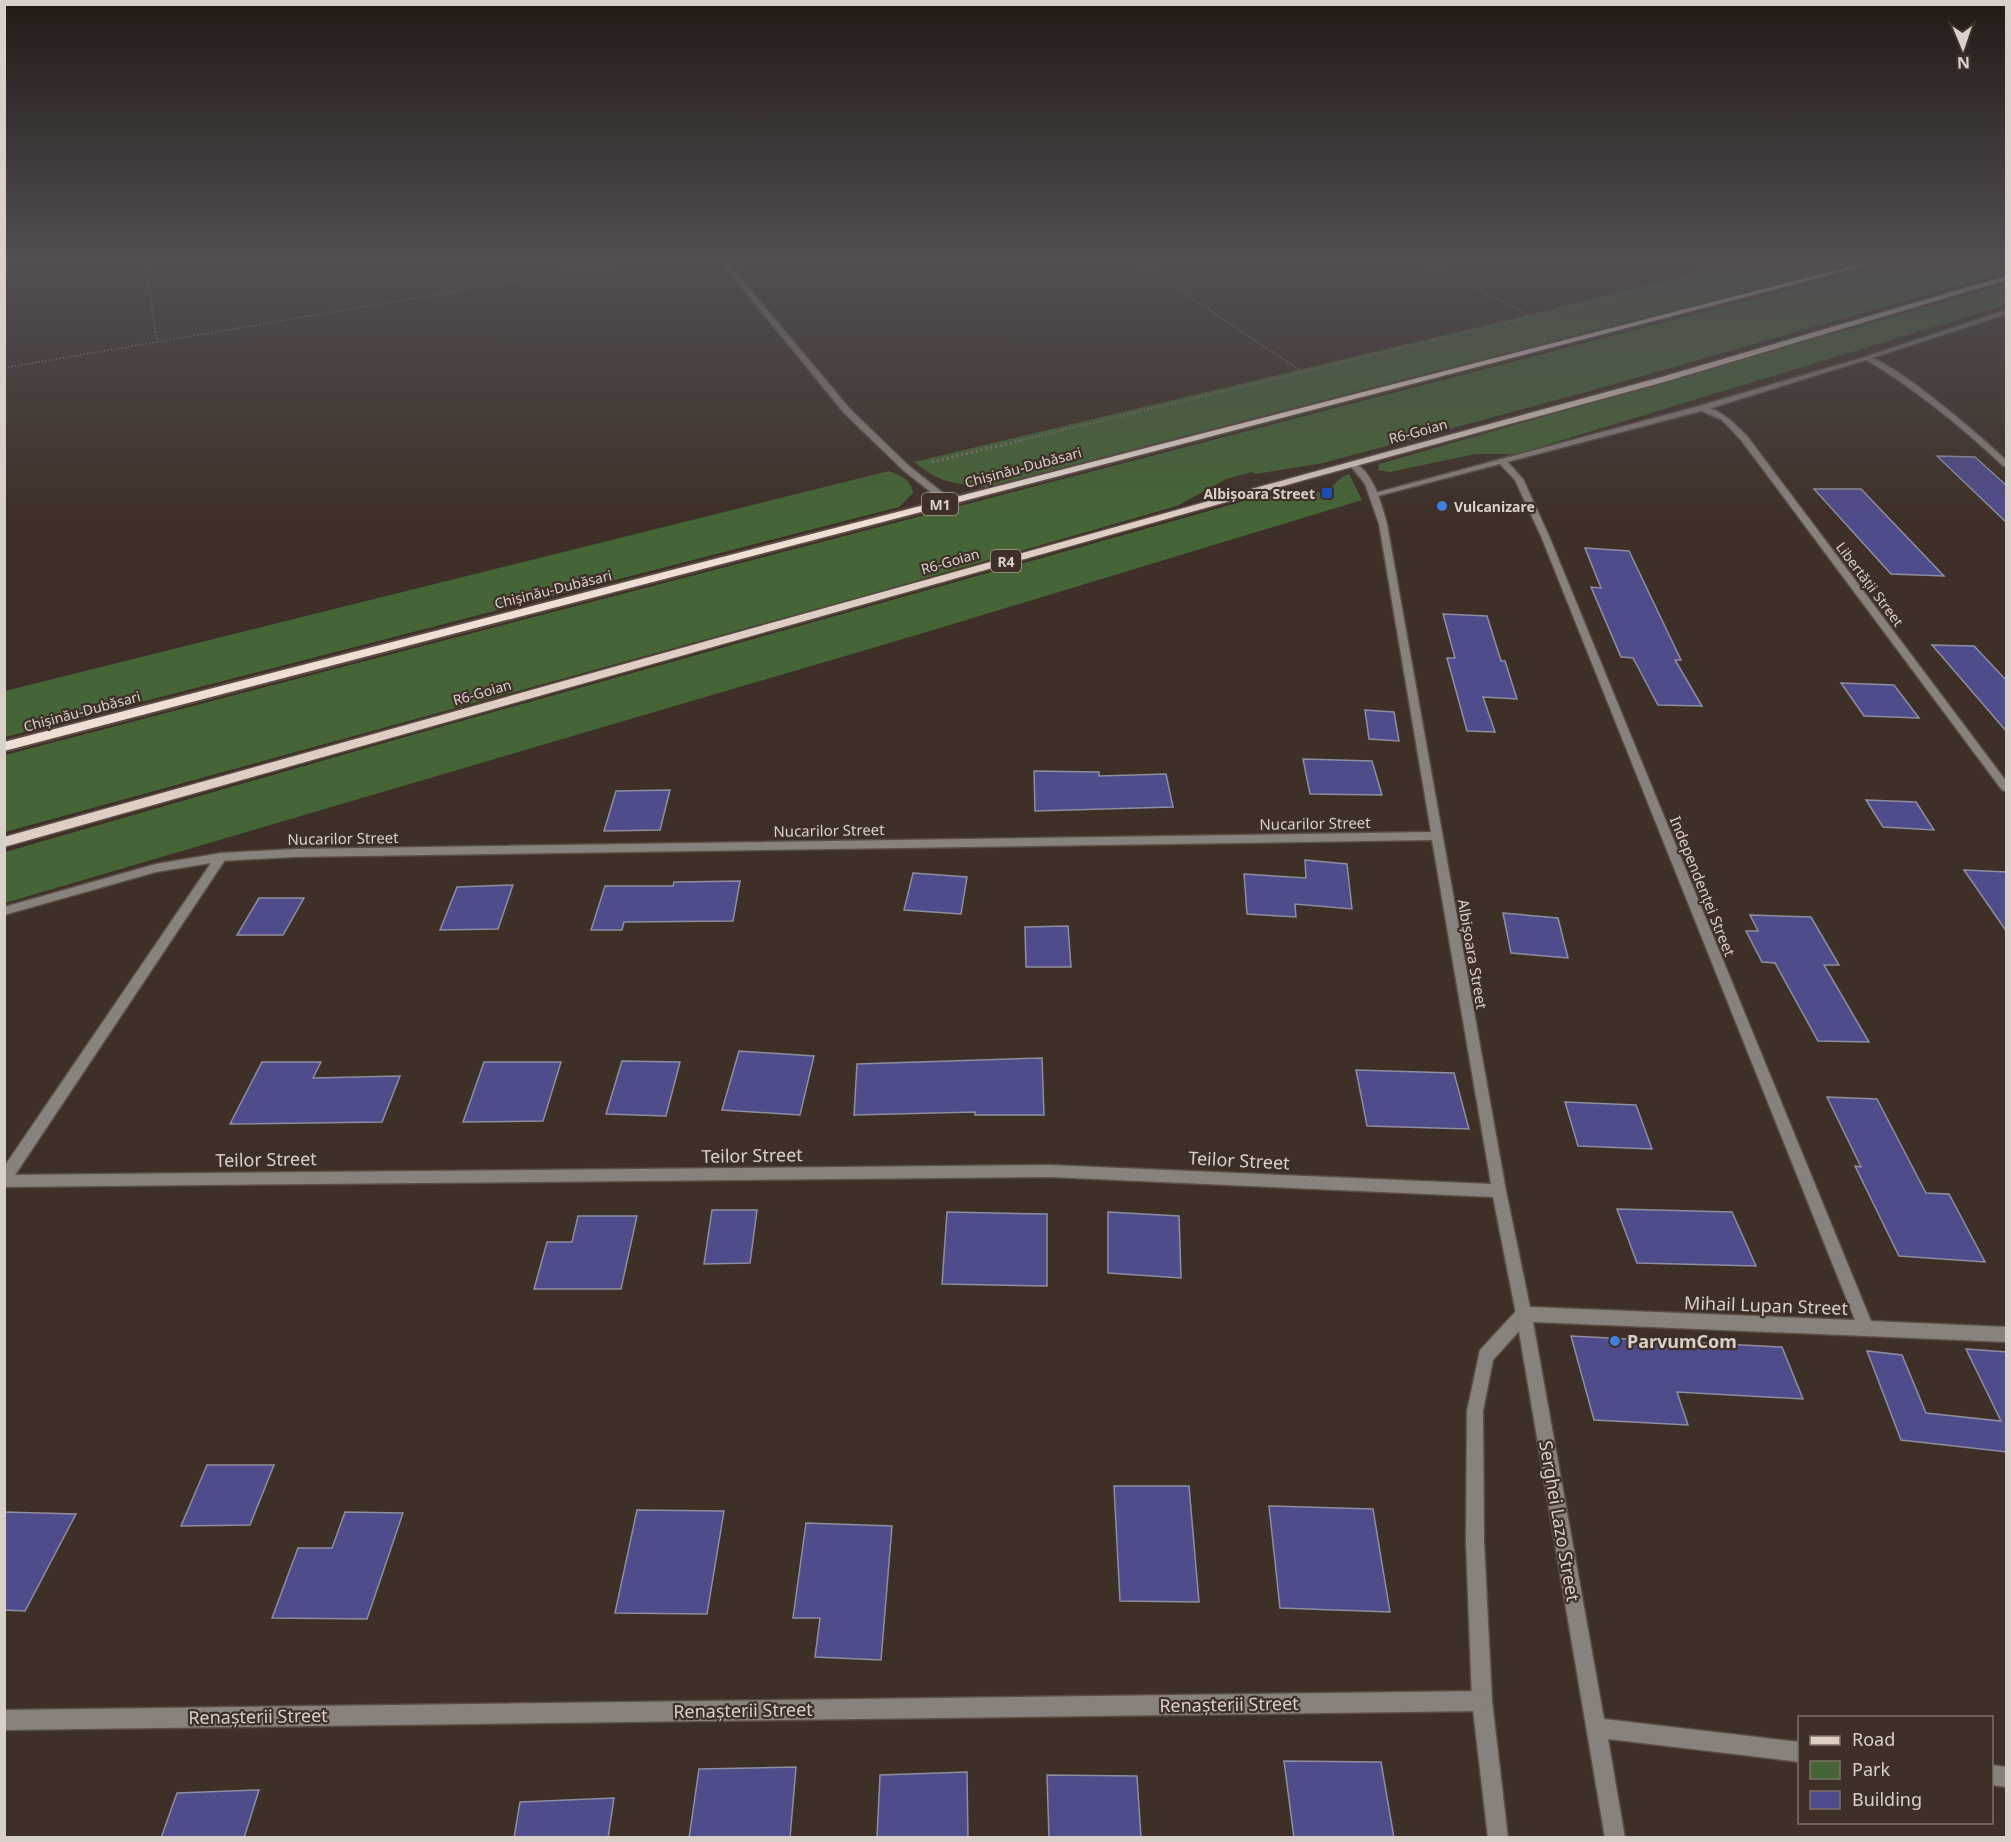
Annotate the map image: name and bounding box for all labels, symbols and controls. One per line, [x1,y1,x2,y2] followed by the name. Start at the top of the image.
[1933,18,1993,78] north arrow
[1957,52,1970,74] text: N
[1387,414,1449,448] street label: R6-Goian
[962,442,1084,492] street label: Chișinău-Dubăsari
[1203,484,1315,503] place label: Albișoara Street
[1320,486,1334,500] marker: Albișoara Street
[922,493,958,515] road number: M1
[1454,497,1535,516] place label: Vulcanizare
[1435,499,1449,513] marker: Vulcanizare
[1832,538,1908,630] street label: Libertății Street
[919,544,981,578] street label: R6-Goian
[991,550,1021,572] road number: R4
[492,565,614,613] street label: Chișinău-Dubăsari
[451,675,513,709] street label: R6-Goian
[21,686,143,736] street label: Chișinău-Dubăsari
[1259,812,1371,834] street label: Nucarilor Street
[1666,813,1740,960] street label: Independenței Street
[773,819,885,841] street label: Nucarilor Street
[287,827,399,849] street label: Nucarilor Street
[1453,897,1493,1011] street label: Albișoara Street
[701,1142,803,1168] street label: Teilor Street
[1188,1145,1291,1175] street label: Teilor Street
[215,1146,317,1172] street label: Teilor Street
[1684,1290,1849,1320] street label: Mihail Lupan Street
[1627,1329,1737,1353] place label: ParvumCom
[1608,1334,1622,1348] marker: ParvumCom
[1534,1439,1586,1604] street label: Serghei Lazo Street
[1159,1691,1299,1717] street label: Renașterii Street
[673,1697,813,1723] street label: Renașterii Street
[188,1703,328,1729] street label: Renașterii Street
[1798,1716,1993,1824] legend
[1852,1727,1895,1751] text: Road
[1852,1757,1890,1781] text: Park
[1852,1787,1922,1811] text: Building

